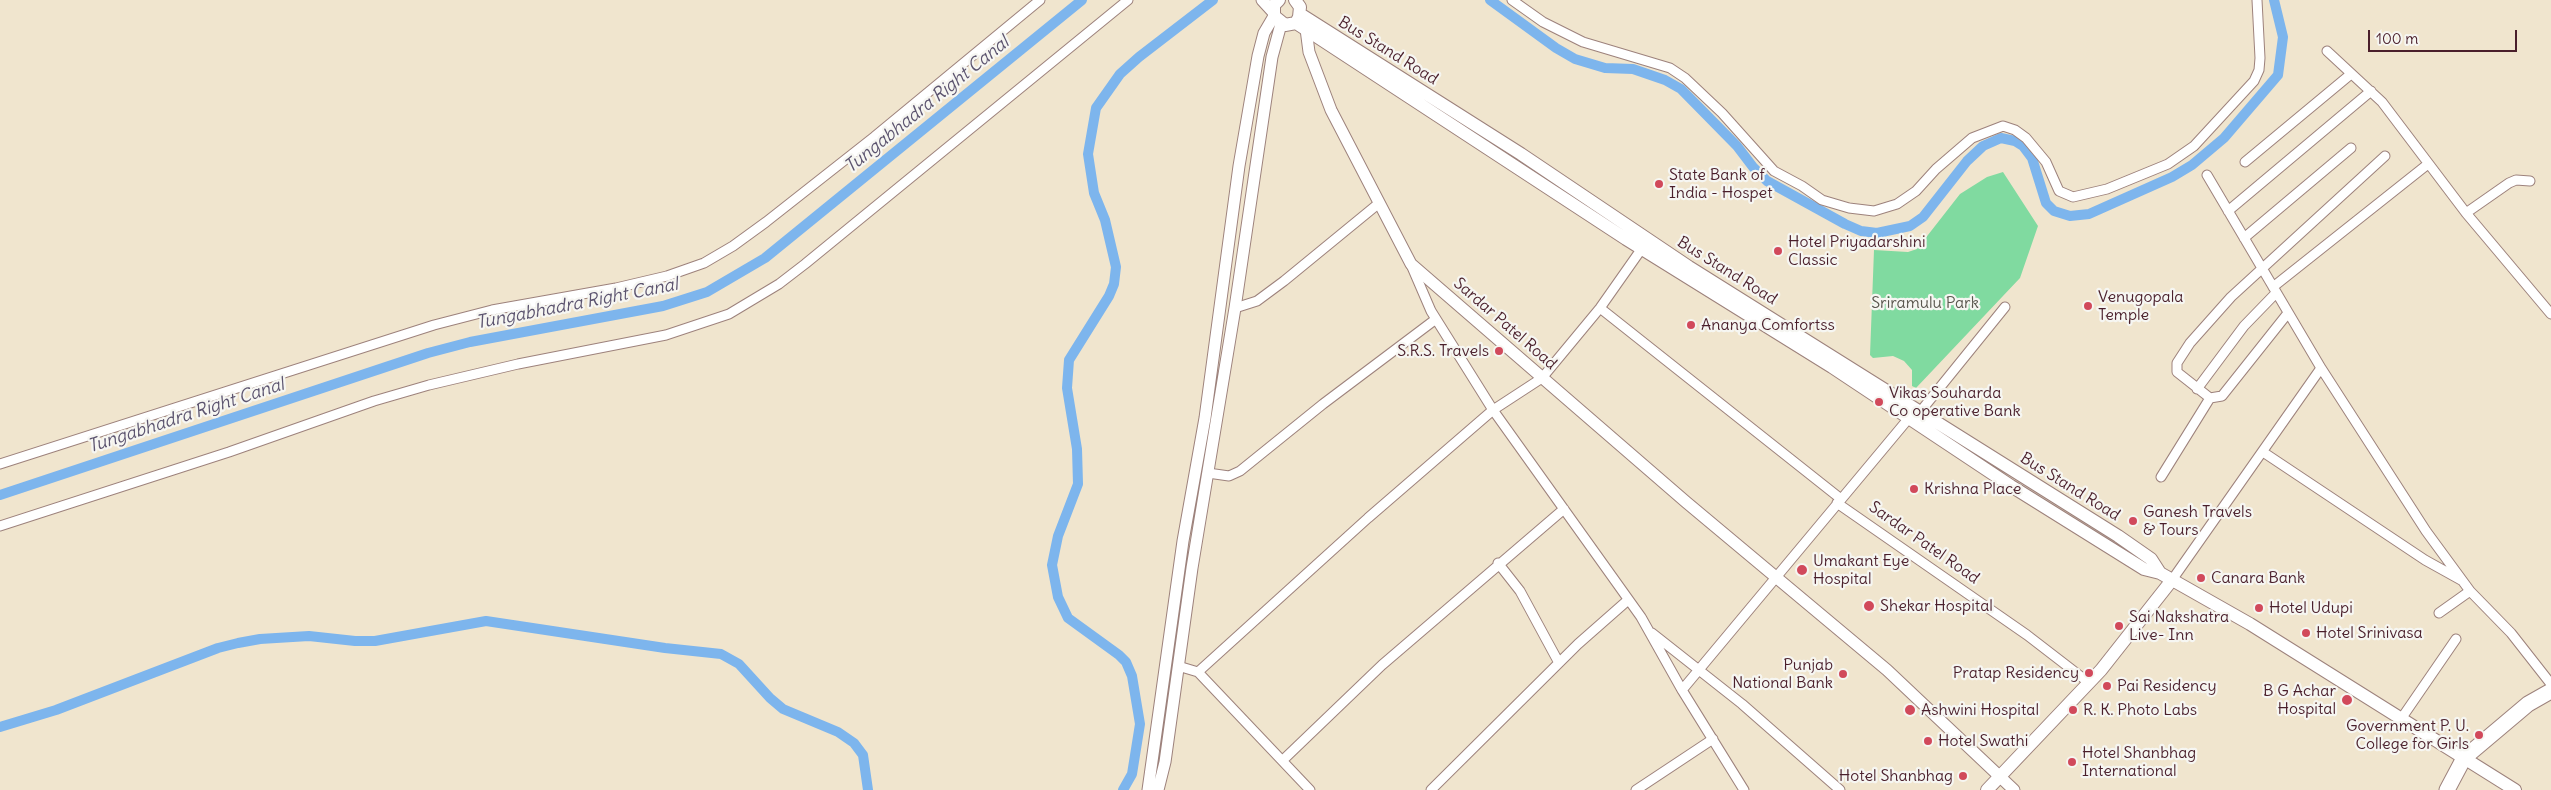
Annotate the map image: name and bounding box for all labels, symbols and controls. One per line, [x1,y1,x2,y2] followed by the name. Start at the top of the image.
[1335,13,1441,89] street label: Bus Stand Road
[2371,20,2520,52] scale bar
[2376,29,2418,48] text: 100 m
[841,32,1013,178] water label: Tungabhadra Right Canal
[1669,165,1773,203] place label: State Bank of India - Hospet
[1653,178,1665,190] marker: State Bank of India - Hospet
[1788,232,1926,270] place label: Hotel Priyadarshini Classic
[1674,233,1780,309] street label: Bus Stand Road
[1772,245,1784,257] marker: Hotel Priyadarshini Classic
[474,274,680,334] water label: Tungabhadra Right Canal
[1450,274,1560,374] street label: Sardar Patel Road
[2098,287,2183,325] place label: Venugopala Temple
[1871,293,1979,313] park label: Sriramulu Park
[2082,300,2094,312] marker: Venugopala Temple
[1701,315,1835,335] place label: Ananya Comfortss
[1685,319,1697,331] marker: Ananya Comfortss
[1397,341,1489,361] place label: S.R.S. Travels
[1493,345,1505,357] marker: S.R.S. Travels
[85,374,287,458] water label: Tungabhadra Right Canal
[1889,383,2021,421] place label: Vikas Souharda Co operative Bank
[1873,396,1885,408] marker: Vikas Souharda Co operative Bank
[2017,449,2123,525] street label: Bus Stand Road
[1924,479,2021,499] place label: Krishna Place
[1908,483,1920,495] marker: Krishna Place
[1865,498,1983,588] street label: Sardar Patel Road
[2143,502,2252,540] place label: Ganesh Travels & Tours
[2127,515,2139,527] marker: Ganesh Travels & Tours
[1813,551,1909,589] place label: Umakant Eye Hospital
[1795,563,1809,577] marker: Umakant Eye Hospital
[2211,568,2305,588] place label: Canara Bank
[2195,572,2207,584] marker: Canara Bank
[1880,596,1993,616] place label: Shekar Hospital
[2269,598,2353,618] place label: Hotel Udupi
[1862,599,1876,613] marker: Shekar Hospital
[2253,602,2265,614] marker: Hotel Udupi
[2129,607,2229,645] place label: Sai Nakshatra Live- Inn
[2113,620,2125,632] marker: Sai Nakshatra Live- Inn
[2316,623,2423,643] place label: Hotel Srinivasa
[2300,627,2312,639] marker: Hotel Srinivasa
[1732,655,1833,693] place label: Punjab National Bank
[1953,663,2079,683] place label: Pratap Residency
[2083,667,2095,679] marker: Pratap Residency
[1837,668,1849,680] marker: Punjab National Bank
[2117,676,2217,696] place label: Pai Residency
[2101,680,2113,692] marker: Pai Residency
[2263,681,2336,719] place label: B G Achar Hospital
[2340,693,2354,707] marker: B G Achar Hospital
[1921,700,2039,720] place label: Ashwini Hospital
[2083,700,2197,720] place label: R. K. Photo Labs
[1903,703,1917,717] marker: Ashwini Hospital
[2067,704,2079,716] marker: R. K. Photo Labs
[2346,716,2469,754] place label: Government P. U. College for Girls
[2473,729,2485,741] marker: Government P. U. College for Girls
[1938,731,2028,751] place label: Hotel Swathi
[1922,735,1934,747] marker: Hotel Swathi
[2082,743,2196,781] place label: Hotel Shanbhag International
[2066,756,2078,768] marker: Hotel Shanbhag International
[1839,766,1953,786] place label: Hotel Shanbhag
[1957,770,1969,782] marker: Hotel Shanbhag

